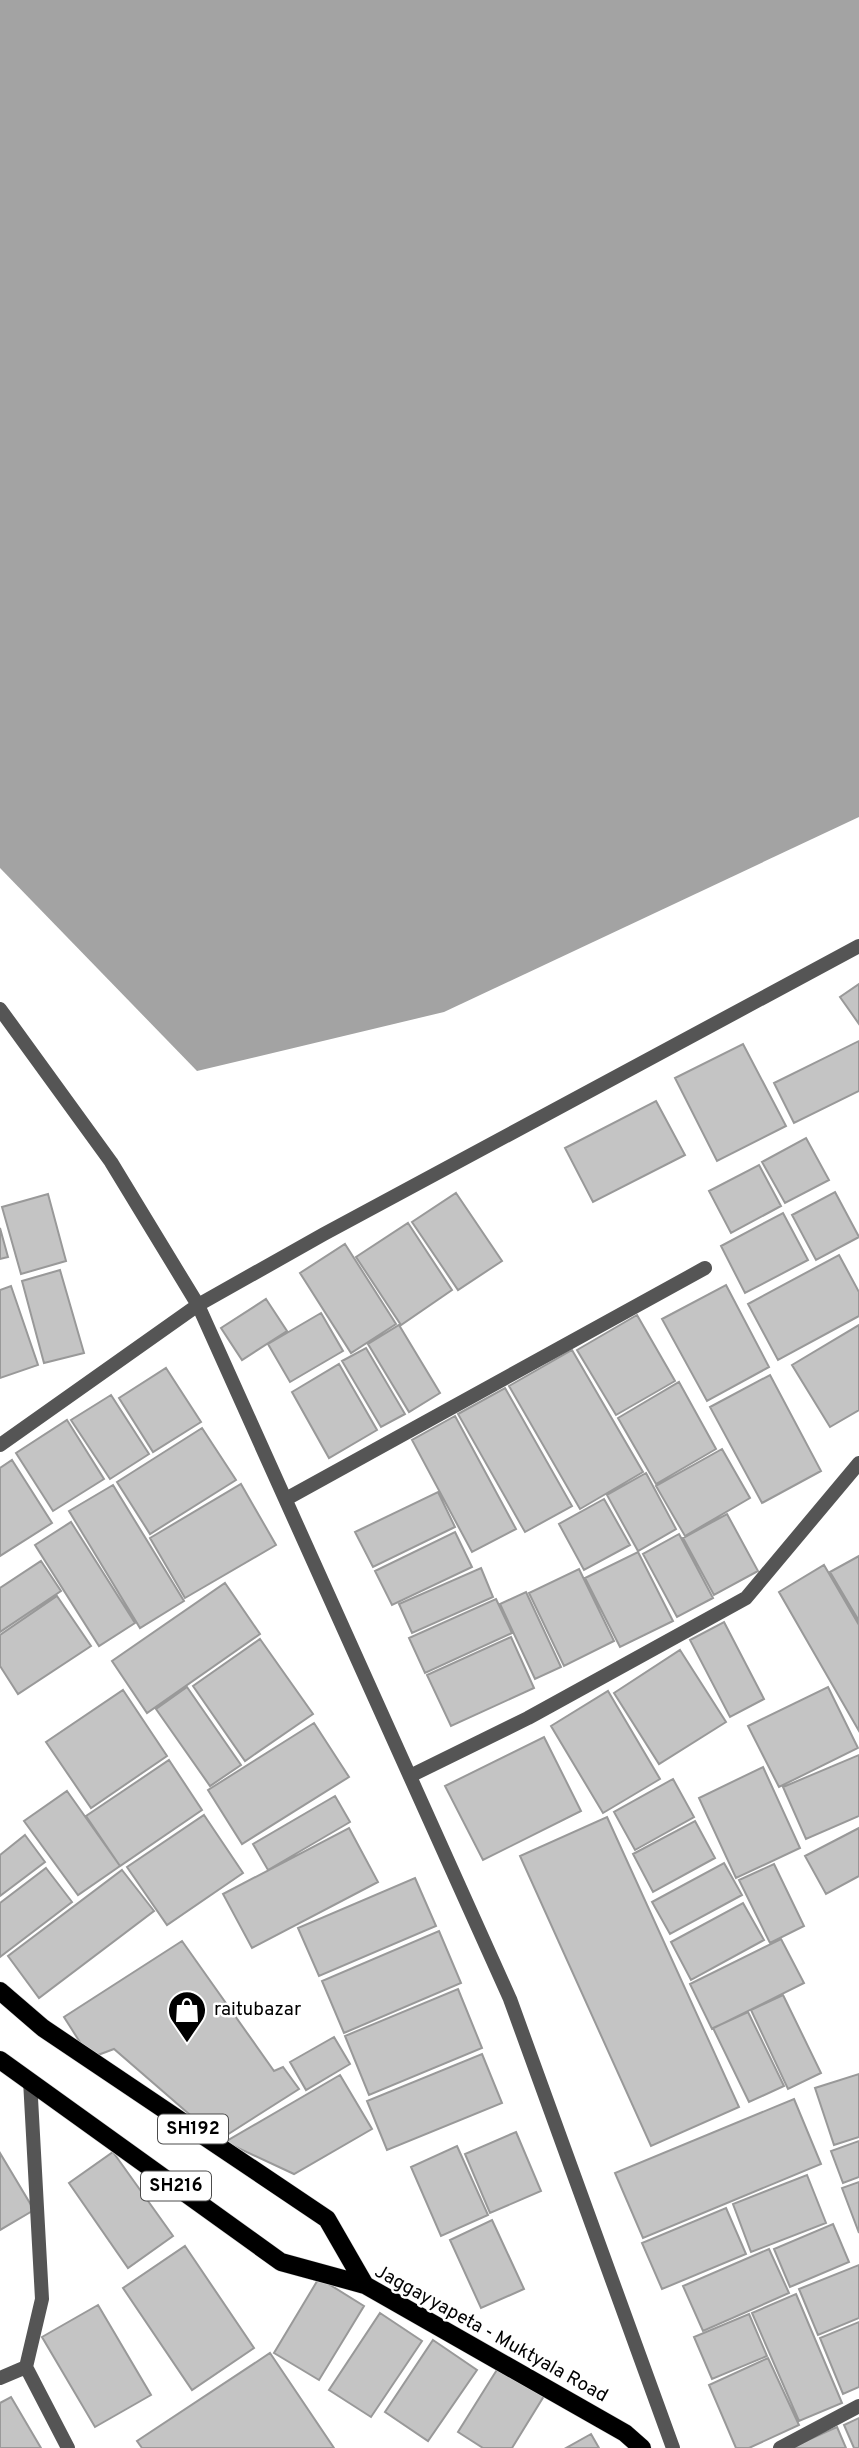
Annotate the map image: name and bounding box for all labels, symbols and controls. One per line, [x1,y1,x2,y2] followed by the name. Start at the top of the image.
[166,1989,208,2044] shop icon: raitubazar
[214,1998,302,2022] place label: raitubazar
[158,2115,228,2144] road number: SH192
[141,2172,211,2200] road number: SH216
[370,2260,612,2408] street label: Jaggayyapeta - Muktyala Road

